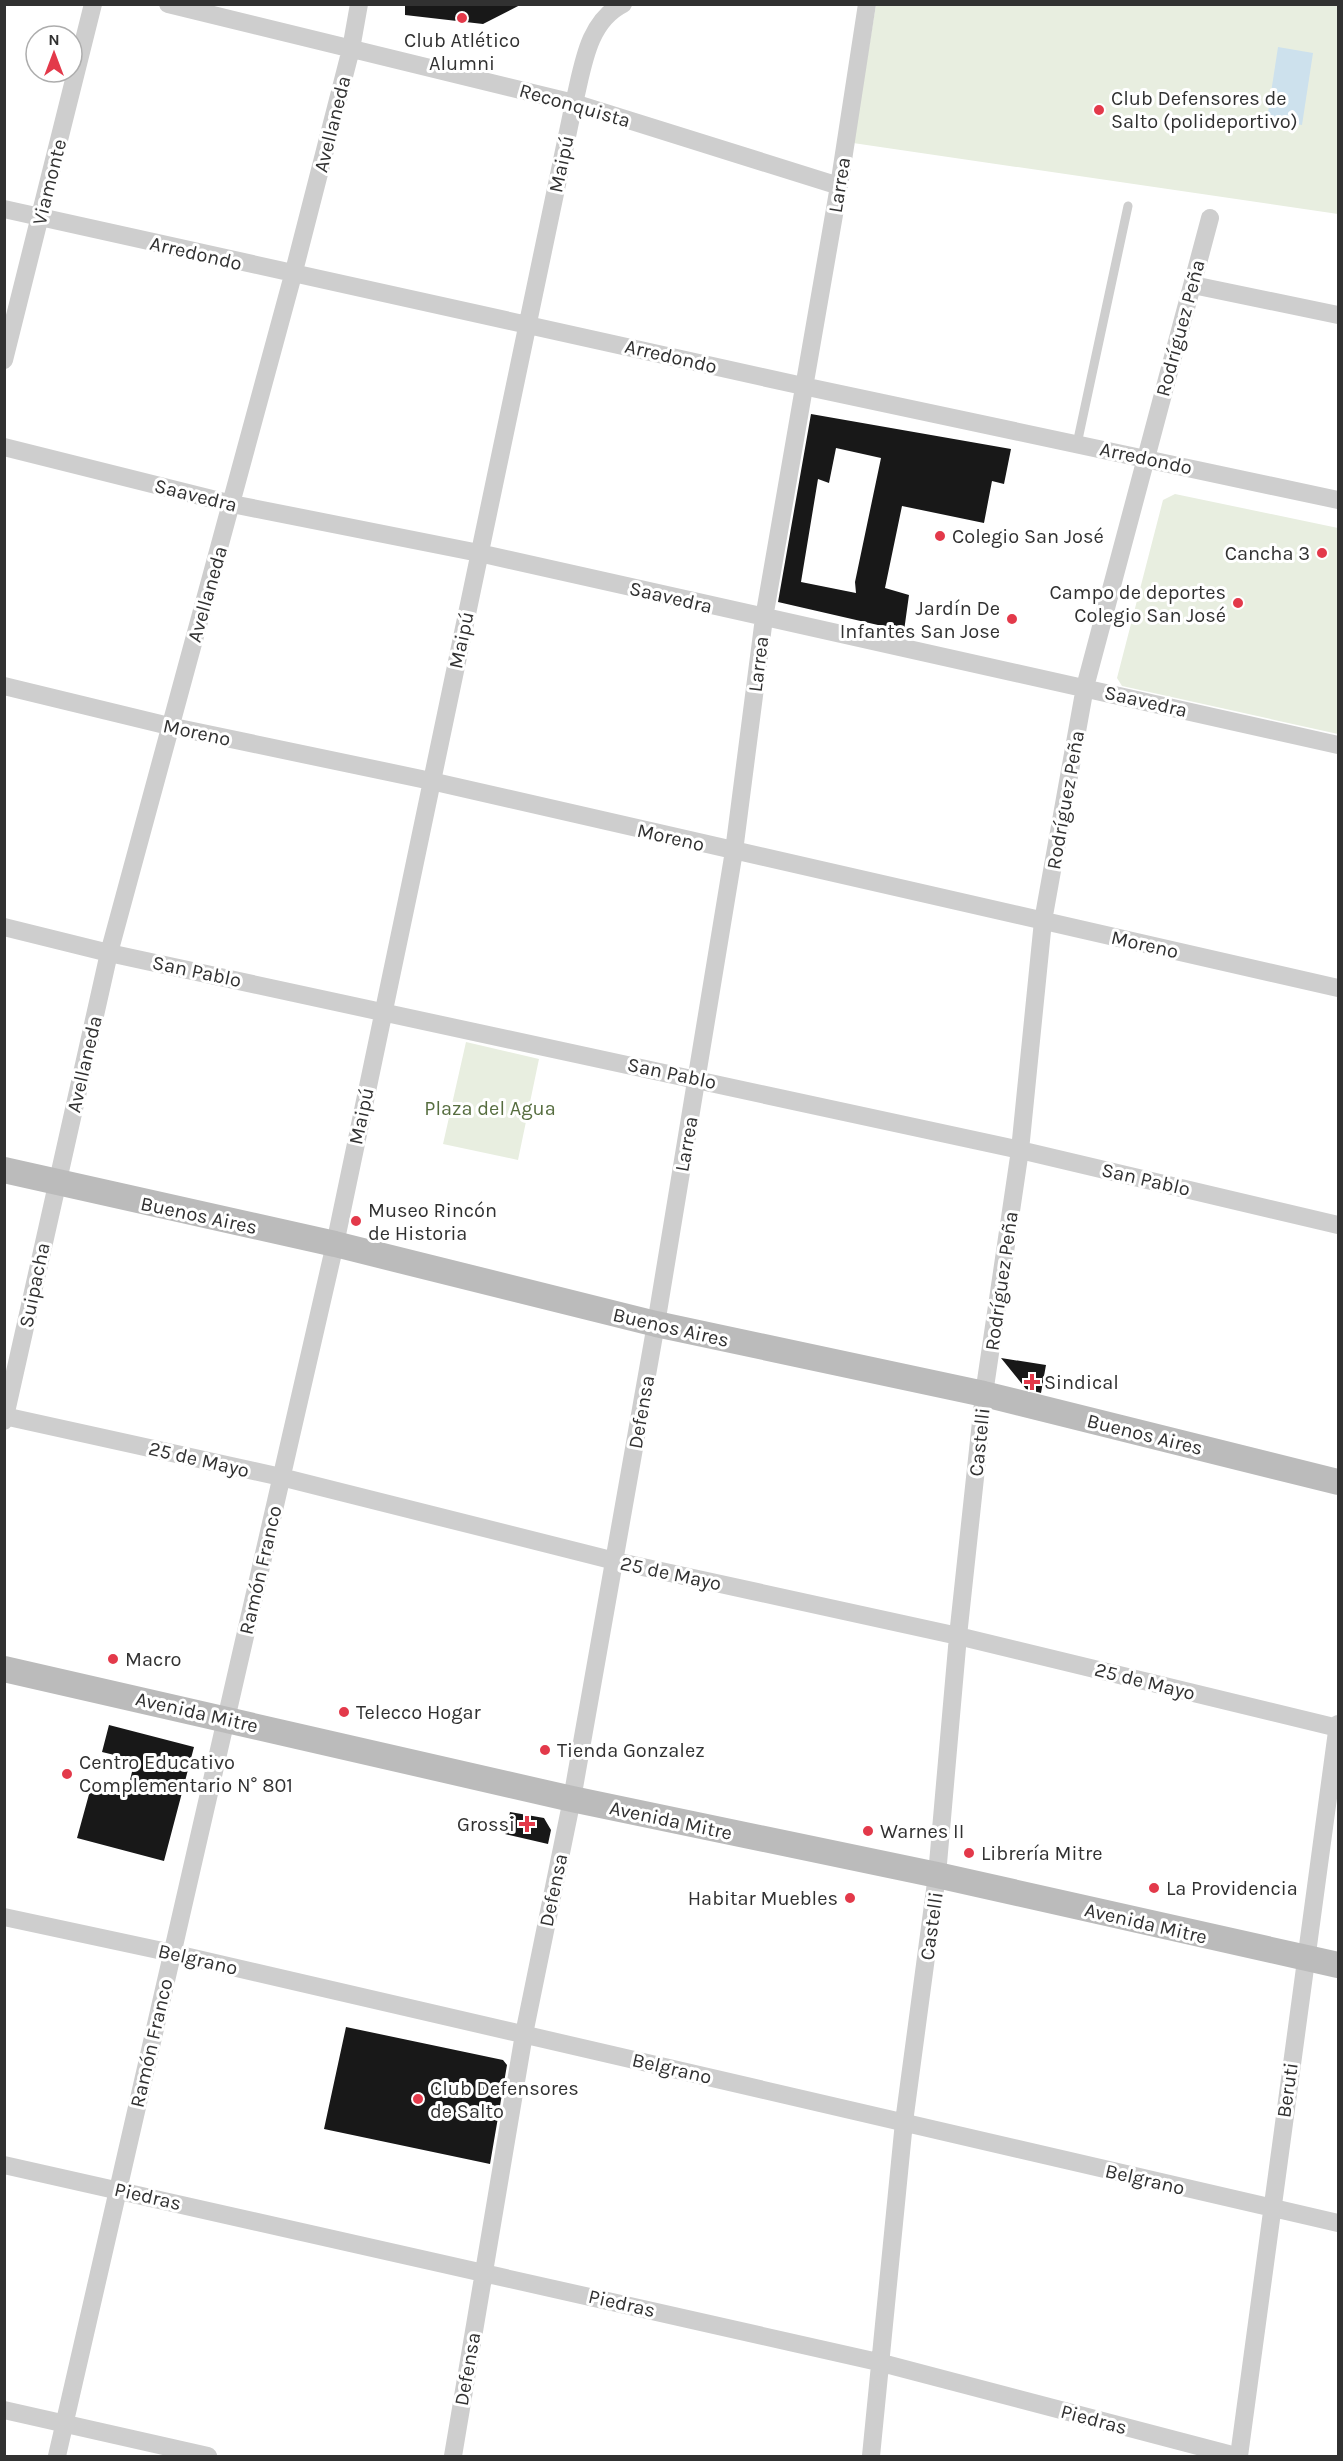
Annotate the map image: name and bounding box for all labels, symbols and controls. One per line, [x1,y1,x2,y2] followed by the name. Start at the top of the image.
[455,11,469,25] marker: Club Atlético Alumni
[24,24,84,84] north arrow
[404,29,520,75] place label: Club Atlético Alumni
[48,30,60,49] text: N
[309,73,356,175] street label: Avellaneda
[517,79,633,132] street label: Reconquista
[1111,87,1298,133] place label: Club Defensores de Salto (polideportivo)
[1092,103,1106,117] marker: Club Defensores de Salto (polideportivo)
[544,133,579,195] street label: Maipú
[28,137,71,227] street label: Viamonte
[824,156,855,215] street label: Larrea
[148,232,244,275] street label: Arredondo
[1151,257,1210,399] street label: Rodríguez Peña
[623,335,719,378] street label: Arredondo
[1098,437,1194,479] street label: Arredondo
[152,474,240,517] street label: Saavedra
[952,525,1104,548] place label: Colegio San José
[933,529,947,543] marker: Colegio San José
[1225,542,1310,565] place label: Cancha 3
[183,543,232,645] street label: Avellaneda
[1315,546,1329,560] marker: Cancha 3
[627,577,715,618] street label: Saavedra
[1050,581,1226,627] place label: Campo de deportes Colegio San José
[1231,596,1245,610] marker: Campo de deportes Colegio San José
[840,597,1000,643] place label: Jardín De Infantes San Jose
[444,609,479,671] street label: Maipú
[1005,612,1019,626] marker: Jardín De Infantes San Jose
[744,635,773,693] street label: Larrea
[1102,681,1190,722] street label: Saavedra
[161,714,233,751] street label: Moreno
[1042,729,1089,871] street label: Rodríguez Peña
[635,819,707,856] street label: Moreno
[1109,926,1181,963] street label: Moreno
[150,951,243,992] street label: San Pablo
[62,1013,107,1115] street label: Avellaneda
[625,1053,718,1094] street label: San Pablo
[344,1085,379,1147] street label: Maipú
[424,1097,556,1120] park label: Plaza del Agua
[670,1114,703,1174] street label: Larrea
[1099,1158,1193,1201] street label: San Pablo
[139,1192,259,1239] street label: Buenos Aires
[368,1199,497,1245] place label: Museo Rincón de Historia
[980,1210,1023,1352] street label: Rodríguez Peña
[349,1214,363,1228] marker: Museo Rincón de Historia
[14,1241,55,1330] street label: Suipacha
[611,1303,731,1352] street label: Buenos Aires
[1044,1371,1119,1394] place label: Sindical
[624,1374,659,1451] street label: Defensa
[1025,1375,1039,1389] marker: Sindical
[964,1407,995,1477] street label: Castelli
[1085,1409,1205,1460] street label: Buenos Aires
[146,1437,252,1482] street label: 25 de Mayo
[234,1503,287,1637] street label: Ramón Franco
[618,1552,724,1595] street label: 25 de Mayo
[125,1648,181,1671] place label: Macro
[106,1652,120,1666] marker: Macro
[1092,1658,1197,1705] street label: 25 de Mayo
[133,1687,260,1738] street label: Avenida Mitre
[356,1701,482,1724] place label: Telecco Hogar
[337,1705,351,1719] marker: Telecco Hogar
[557,1739,705,1762] place label: Tienda Gonzalez
[538,1743,552,1757] marker: Tienda Gonzalez
[79,1751,293,1797] place label: Centro Educativo Complementario N° 801
[60,1767,74,1781] marker: Centro Educativo Complementario N° 801
[607,1796,734,1845] street label: Avenida Mitre
[457,1813,515,1836] place label: Grossi
[520,1817,534,1831] marker: Grossi
[880,1820,964,1843] place label: Warnes II
[861,1824,875,1838] marker: Warnes II
[981,1842,1103,1865] place label: Librería Mitre
[962,1846,976,1860] marker: Librería Mitre
[535,1851,572,1929] street label: Defensa
[1166,1877,1298,1900] place label: La Providencia
[1147,1881,1161,1895] marker: La Providencia
[688,1887,838,1910] place label: Habitar Muebles
[915,1890,948,1962] street label: Castelli
[843,1891,857,1905] marker: Habitar Muebles
[1082,1898,1209,1949] street label: Avenida Mitre
[156,1939,240,1980] street label: Belgrano
[125,1976,178,2110] street label: Ramón Franco
[630,2048,714,2089] street label: Belgrano
[1272,2061,1303,2119] street label: Beruti
[430,2077,579,2123] place label: Club Defensores de Salto
[411,2092,425,2106] marker: Club Defensores de Salto
[1103,2159,1187,2200] street label: Belgrano
[112,2178,184,2215] street label: Piedras
[586,2285,658,2322] street label: Piedras
[450,2331,485,2408] street label: Defensa
[1058,2400,1130,2439] street label: Piedras

